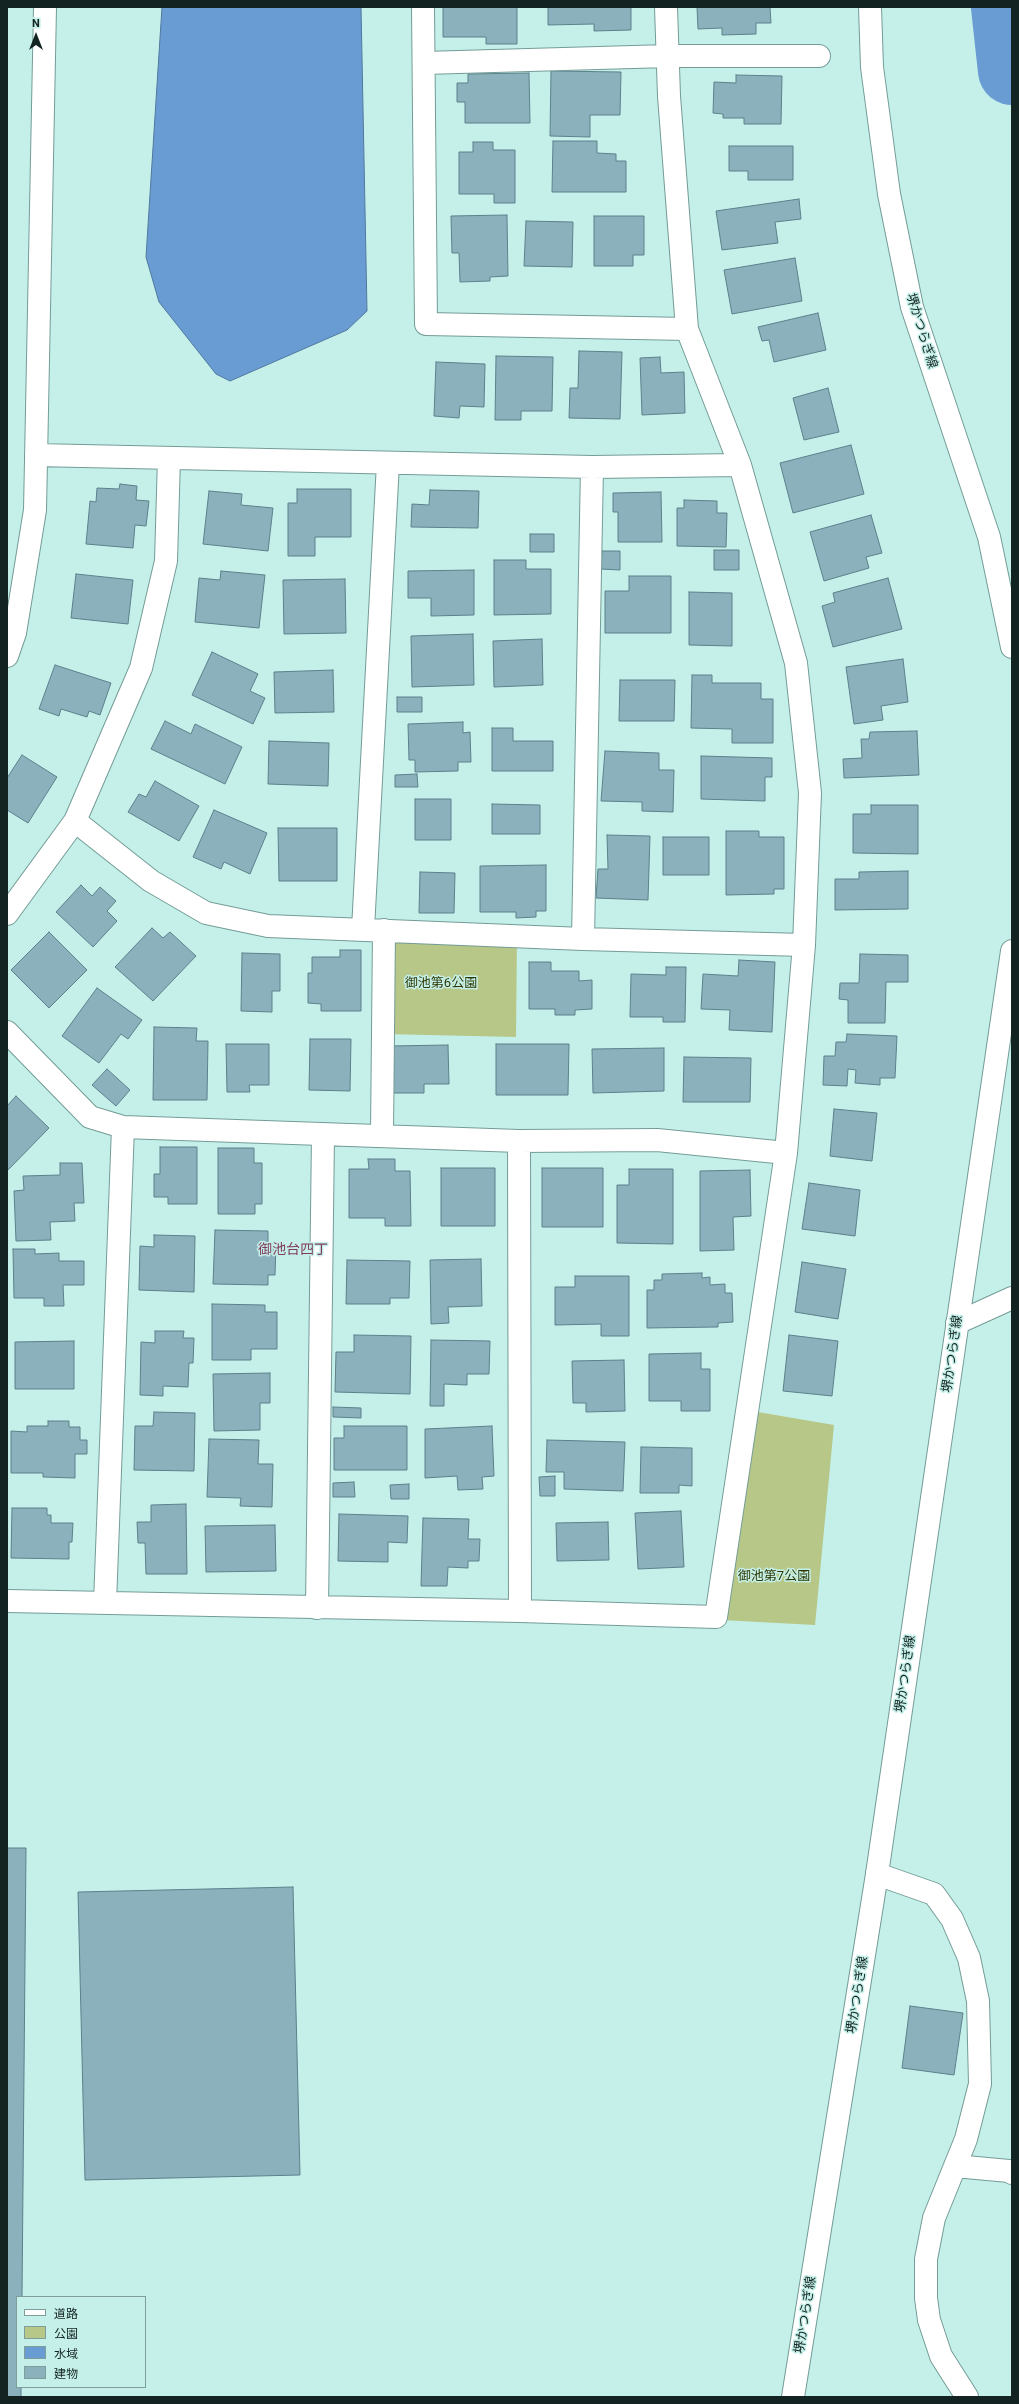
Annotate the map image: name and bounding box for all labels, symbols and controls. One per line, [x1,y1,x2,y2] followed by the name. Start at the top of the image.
[16,16,56,56] north arrow
[32,17,40,30] text: N
[902,291,940,371] street label: 堺かつらぎ線
[405,976,477,992] park label: 御池第6公園
[258,1242,328,1258] district label: 御池台四丁
[940,1314,966,1394] street label: 堺かつらぎ線
[738,1569,810,1585] park label: 御池第7公園
[893,1634,919,1714] street label: 堺かつらぎ線
[844,1955,872,2035] street label: 堺かつらぎ線
[792,2275,820,2355] street label: 堺かつらぎ線
[16,2296,146,2388] legend
[54,2307,78,2321] text: 道路
[54,2327,78,2341] text: 公園
[54,2347,78,2361] text: 水域
[54,2367,78,2381] text: 建物

